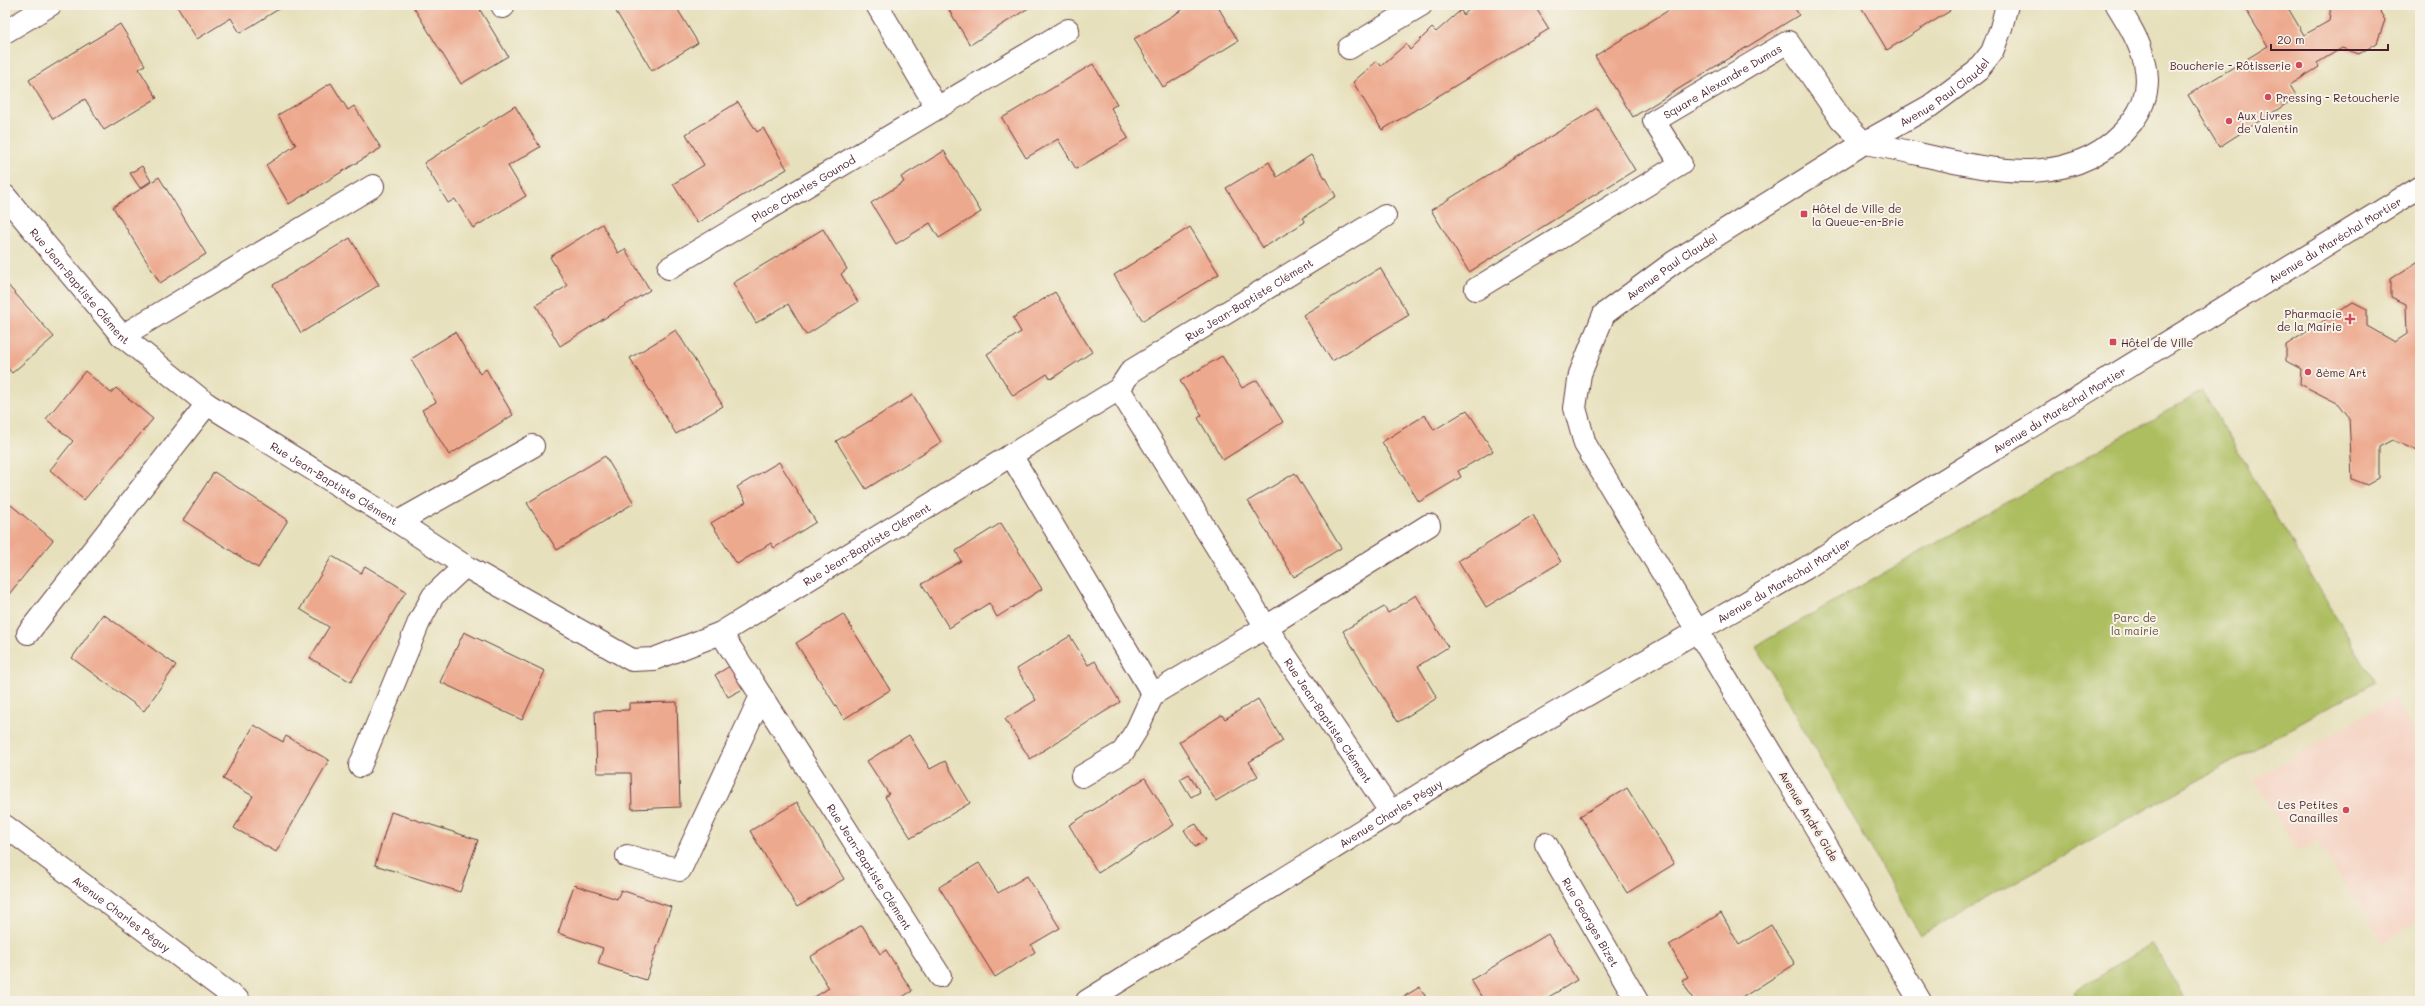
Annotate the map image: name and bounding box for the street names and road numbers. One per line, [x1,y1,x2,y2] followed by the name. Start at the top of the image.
[1660,40,1784,122] street label: Square Alexandre Dumas
[1896,55,1992,129] street label: Avenue Paul Claudel
[748,151,858,225] street label: Place Charles Gounod
[2266,193,2404,286] street label: Avenue du Maréchal Mortier
[27,225,133,347] street label: Rue Jean-Baptiste Clément
[1623,229,1720,303] street label: Avenue Paul Claudel
[1182,254,1316,344] street label: Rue Jean-Baptiste Clément
[1990,363,2128,456] street label: Avenue du Maréchal Mortier
[268,438,401,528] street label: Rue Jean-Baptiste Clément
[800,499,933,589] street label: Rue Jean-Baptiste Clément
[1714,534,1853,626] street label: Avenue du Maréchal Mortier
[1281,655,1376,785] street label: Rue Jean-Baptiste Clément
[1776,768,1842,864] street label: Avenue André Gide
[1336,775,1445,850] street label: Avenue Charles Péguy
[824,800,916,933] street label: Rue Jean-Baptiste Clément
[70,872,174,955] street label: Avenue Charles Péguy
[1559,875,1623,969] street label: Rue Georges Bizet

